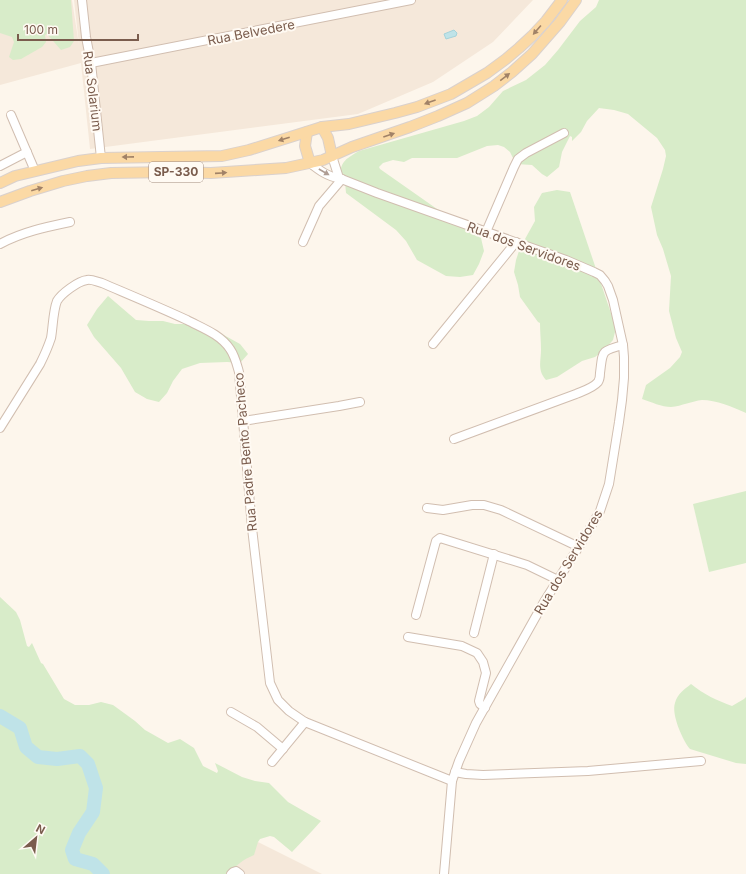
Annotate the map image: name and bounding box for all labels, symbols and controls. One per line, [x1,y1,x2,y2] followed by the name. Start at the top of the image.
[18,16,138,42] scale bar
[206,16,296,48] street label: Rua Belvedere
[24,22,58,37] text: 100 m
[533,25,542,36] one-way arrow
[80,50,106,132] street label: Rua Solarium
[500,73,511,82] one-way arrow
[424,100,436,106] one-way arrow
[384,131,396,137] one-way arrow
[277,136,289,142] one-way arrow
[121,154,134,160] one-way arrow
[149,162,203,182] road number: SP-330
[215,169,227,176] one-way arrow
[318,169,330,176] one-way arrow
[31,186,43,192] one-way arrow
[465,218,583,274] street label: Rua dos Servidores
[230,372,260,532] street label: Rua Padre Bento Pacheco
[530,506,606,617] street label: Rua dos Servidores
[16,818,56,858] north arrow
[34,821,48,837] text: N

